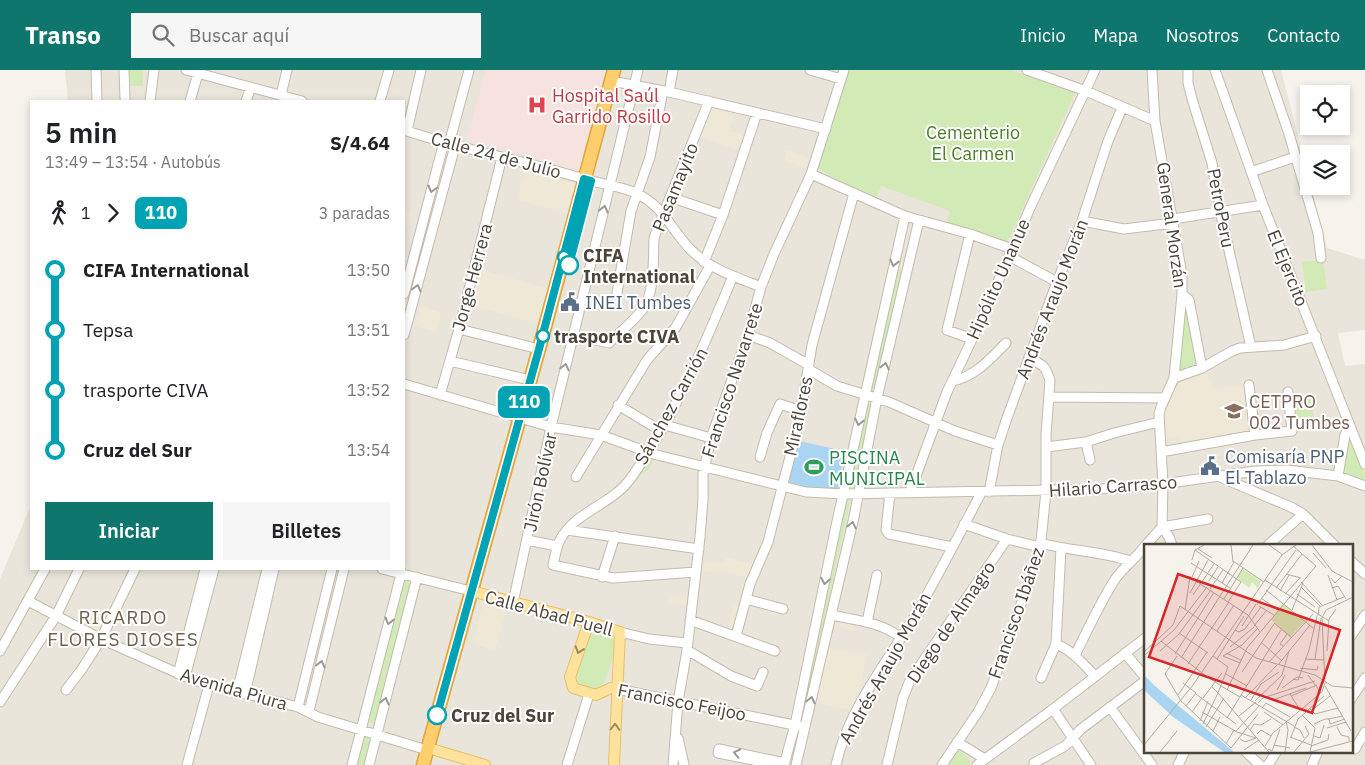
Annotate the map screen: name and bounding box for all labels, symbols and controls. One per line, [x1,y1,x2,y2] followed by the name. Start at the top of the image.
[131,13,481,58] search box
[25,19,101,51] text: Transo
[149,21,177,49] icon: search
[189,23,289,47] text: Buscar aquí
[1020,24,1066,47] text: Inicio
[1094,24,1138,47] text: Mapa
[1166,24,1239,47] text: Nosotros
[1267,24,1340,47] text: Contacto
[552,84,671,128] place label: Hospital Saúl Garrido Rosillo
[1300,85,1350,195] map controls
[1300,85,1350,135] button: locate
[526,94,548,116] hospital icon: Hospital Saúl Garrido Rosillo
[45,114,117,151] text: 5 min
[926,121,1020,165] park label: Cementerio El Carmen
[428,127,564,183] street label: Calle 24 de Julio
[330,131,390,155] text: S/4.64
[647,139,703,235] street label: Pasamayito
[1300,145,1350,195] button: layers
[45,152,221,172] text: 13:49 – 13:54 · Autobús
[1152,160,1192,290] street label: General Morzán
[1202,166,1240,250] street label: PetroPeru
[427,185,437,193] one-way arrow
[45,199,73,227] icon: walk
[99,199,127,227] icon: forward
[145,201,177,224] text: 110
[81,203,91,223] text: 1
[319,203,390,223] text: 3 paradas
[598,205,609,214] one-way arrow
[961,215,1035,343] street label: Hipólito Unanue
[1011,216,1093,382] street label: Andrés Araujo Morán
[447,220,498,333] street label: Jorge Herrera
[1262,226,1314,310] street label: El Ejercito
[583,244,696,288] place label: CIFA International
[557,250,571,264] unlabelled marker
[559,255,579,275] marker: CIFA International
[83,258,249,282] text: CIFA International
[889,259,900,268] one-way arrow
[347,260,390,280] text: 13:50
[411,285,421,293] one-way arrow
[559,291,581,313] public building icon: INEI Tumbes
[585,291,691,314] place label: INEI Tumbes
[696,300,768,460] street label: Francisco Navarrete
[83,318,133,342] text: Tepsa
[347,320,390,340] text: 13:51
[554,325,679,348] place label: trasporte CIVA
[536,329,550,343] marker: trasporte CIVA
[629,343,713,469] street label: Sánchez Carrión
[879,362,890,371] one-way arrow
[559,363,570,372] one-way arrow
[778,374,818,458] street label: Miraflores
[83,378,209,402] text: trasporte CIVA
[347,380,390,400] text: 13:52
[495,386,553,418] line badge: 110
[508,390,540,413] text: 110
[1249,390,1350,434] place label: CETPRO 002 Tumbes
[1223,400,1245,422] school or university icon: CETPRO 002 Tumbes
[854,417,865,426] one-way arrow
[518,430,562,534] street label: Jirón Bolívar
[83,438,192,462] text: Cruz del Sur
[347,440,390,460] text: 13:54
[1225,445,1344,489] place label: Comisaría PNP El Tablazo
[829,446,925,490] place label: PISCINA MUNICIPAL
[1199,455,1221,477] public building icon: Comisaría PNP El Tablazo
[803,456,825,478] sports icon: PISCINA MUNICIPAL
[1048,470,1178,502] street label: Hilario Carrasco
[45,502,213,560] button: Iniciar
[223,502,390,560] button: Billetes
[846,521,857,530] one-way arrow
[983,544,1049,682] street label: Francisco Ibáñez
[1144,544,1352,752] inset map
[902,556,1000,688] street label: Diego de Almagro
[820,576,831,585] one-way arrow
[482,585,616,641] street label: Calle Abad Puell
[834,588,936,748] street label: Andrés Araujo Morán
[47,605,199,651] district label: RICARDO FLORES DIOSES
[384,617,395,626] one-way arrow
[575,645,585,654] one-way arrow
[315,659,326,668] one-way arrow
[178,663,291,715] street label: Avenida Piura
[616,678,748,726] street label: Francisco Feijoo
[805,696,816,705] one-way arrow
[380,697,390,705] one-way arrow
[451,704,554,727] place label: Cruz del Sur
[427,705,447,725] marker: Cruz del Sur
[610,723,621,731] one-way arrow
[733,748,742,759] one-way arrow

